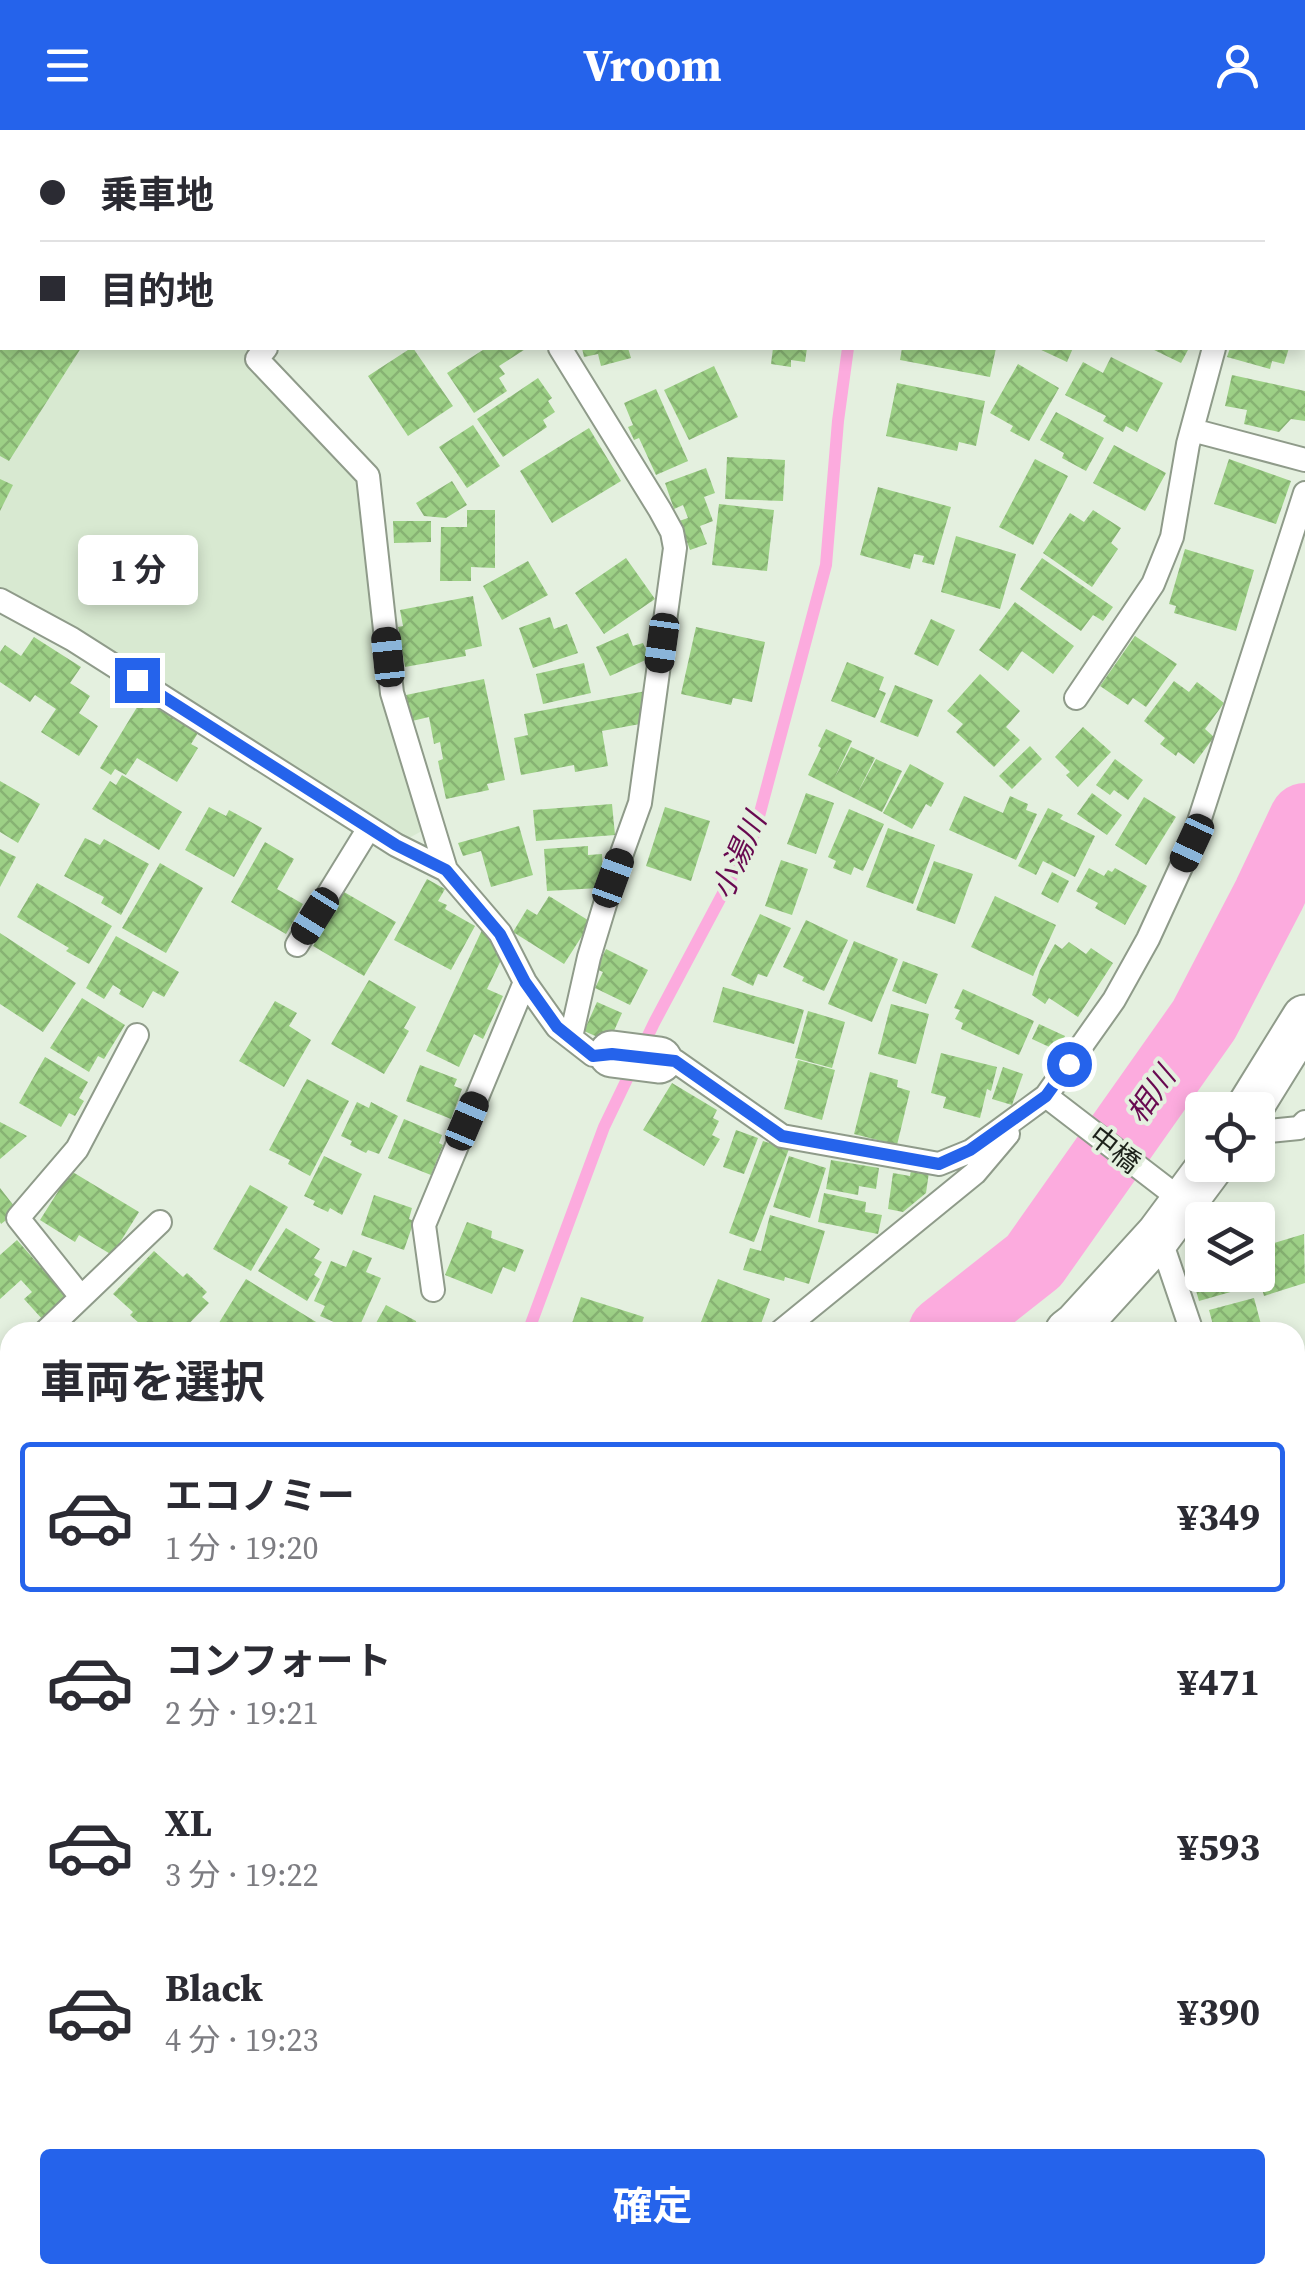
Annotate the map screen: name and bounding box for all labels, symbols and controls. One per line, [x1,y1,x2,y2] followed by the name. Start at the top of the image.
[583,34,722,96] text: Vroom
[40,38,95,93] icon: menu
[1210,38,1265,93] icon: person
[100,169,214,221] text: 乗車地
[100,265,214,317] text: 目的地
[77,535,197,605] callout: 1 分
[110,548,166,592] text: 1 分
[643,611,681,675] car
[370,626,406,688] car
[115,658,160,703] route end
[702,804,777,905] water label: 小湯川
[1166,809,1218,877] car
[589,845,637,911] car
[286,883,344,949] car
[1047,1042,1092,1087] route start
[1117,1056,1186,1131] water label: 相川
[441,1088,493,1154] car
[1185,1092,1275,1292] map controls
[1185,1092,1275,1182] button: locate
[1081,1117,1149,1181] street label: 中橋
[1185,1202,1275,1292] button: layers
[40,1351,265,1413] text: 車両を選択
[165,1470,355,1522] text: エコノミー
[45,1472,135,1562] icon: car
[1178,1491,1260,1543] text: ¥349
[165,1526,319,1570] text: 1 分 · 19:20
[165,1635,392,1687] text: コンフォート
[45,1637,135,1727] icon: car
[1178,1656,1260,1708] text: ¥471
[165,1691,319,1735] text: 2 分 · 19:21
[165,1797,212,1849] text: XL
[45,1802,135,1892] icon: car
[1178,1821,1260,1873] text: ¥593
[165,1853,319,1897] text: 3 分 · 19:22
[165,1962,263,2014] text: Black
[45,1967,135,2057] icon: car
[1178,1986,1260,2038] text: ¥390
[165,2018,319,2062] text: 4 分 · 19:23
[40,2149,1265,2264] button: 確定

